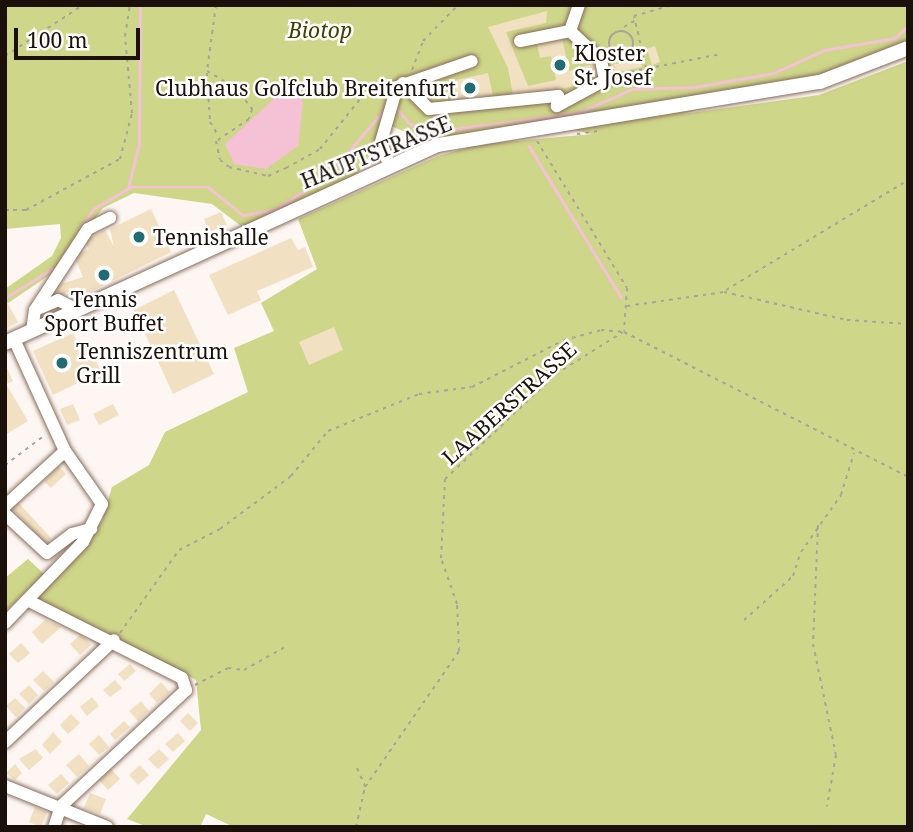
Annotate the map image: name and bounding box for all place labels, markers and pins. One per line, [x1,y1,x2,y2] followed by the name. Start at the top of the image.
[574,40,652,90] place label: Kloster St. Josef
[552,57,568,73] marker: Kloster St. Josef
[155,75,456,101] place label: Clubhaus Golfclub Breitenfurt
[462,80,478,96] marker: Clubhaus Golfclub Breitenfurt
[153,224,269,250] place label: Tennishalle
[131,229,147,245] marker: Tennishalle
[96,267,112,283] marker: Tennis Sport Buffet
[44,286,164,336] place label: Tennis Sport Buffet
[76,338,228,388] place label: Tenniszentrum Grill
[54,355,70,371] marker: Tenniszentrum Grill

